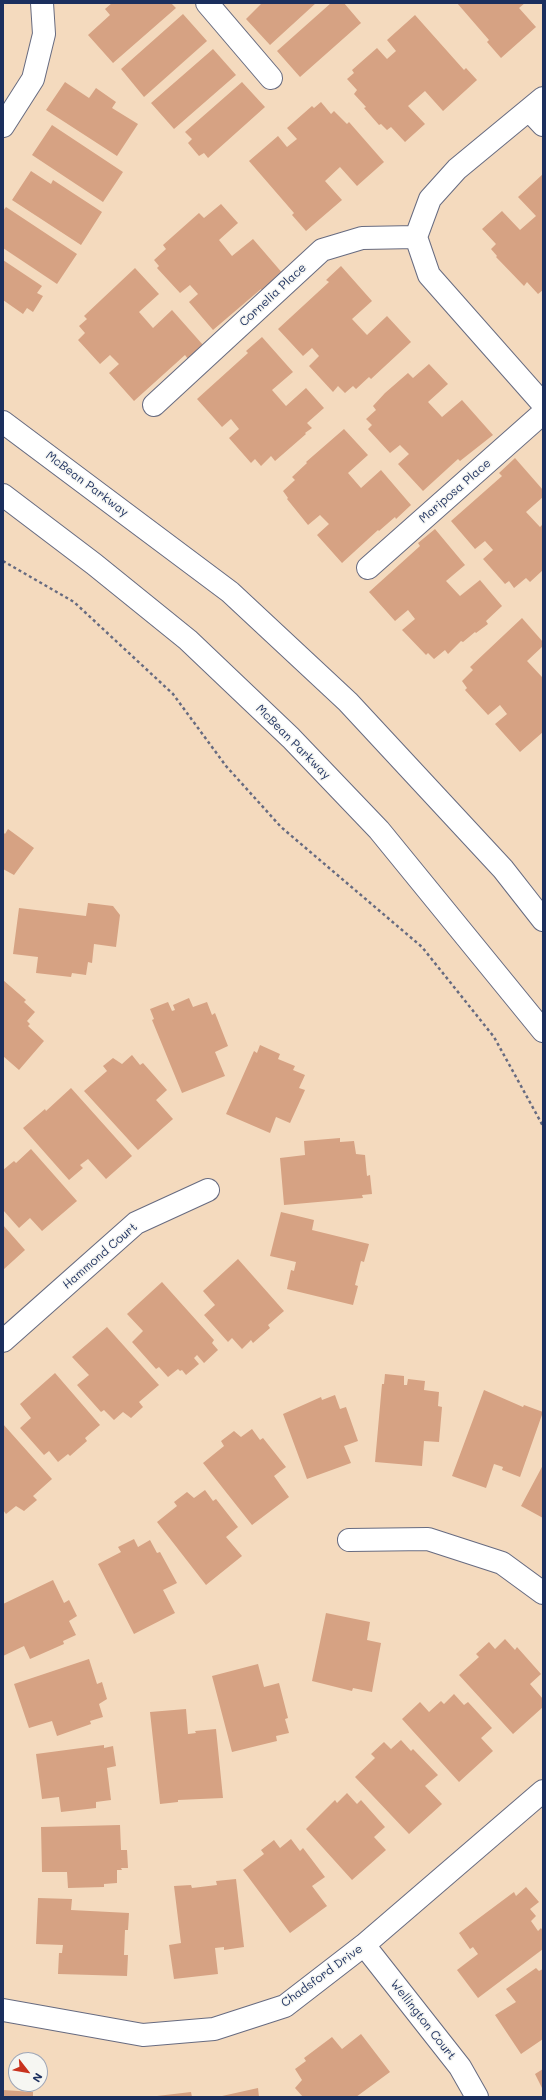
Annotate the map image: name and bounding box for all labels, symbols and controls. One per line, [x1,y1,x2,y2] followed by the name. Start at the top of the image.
[237,260,309,330] street label: Cornelia Place
[43,448,131,520] street label: McBean Parkway
[416,456,494,526] street label: Mariposa Place
[253,702,333,782] street label: McBean Parkway
[60,1220,140,1292] street label: Hammond Court
[278,1942,366,2010] street label: Chadsford Drive
[387,1977,459,2063] street label: Wellington Court
[8,2052,48,2092] north arrow
[29,2070,46,2085] text: N

